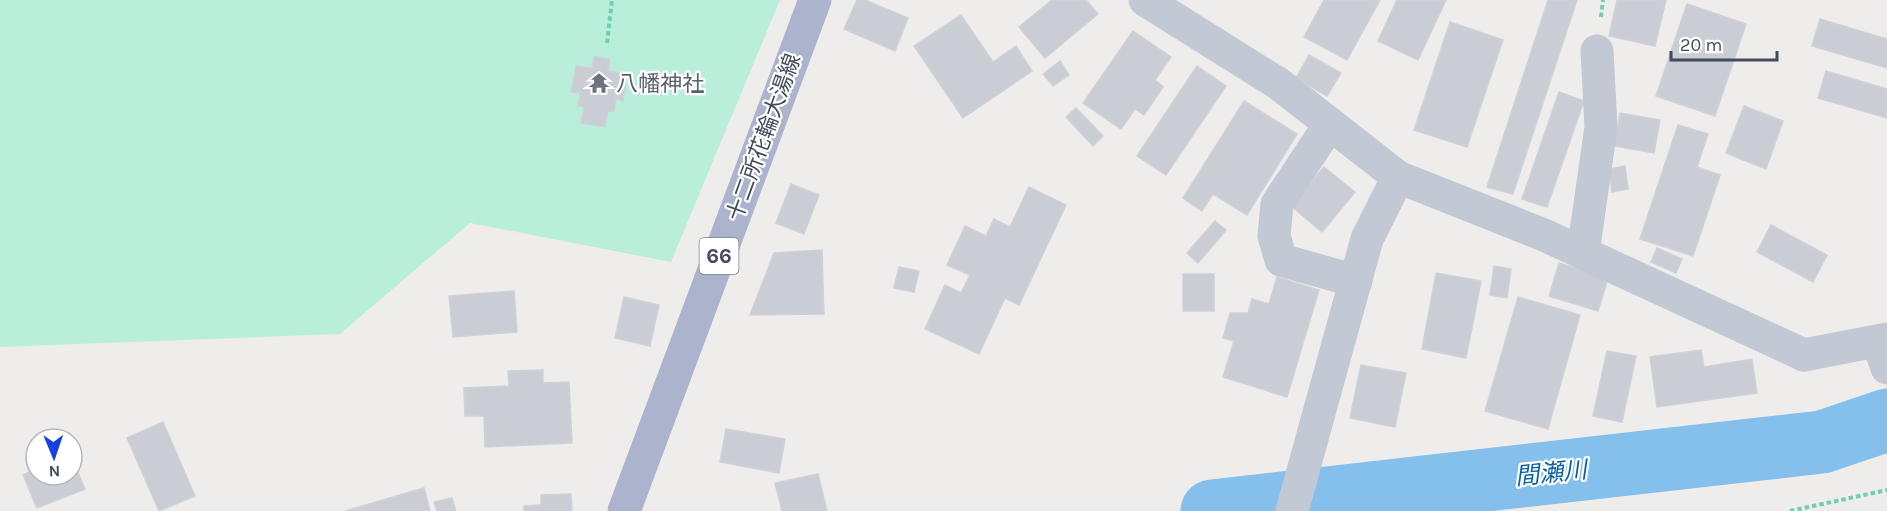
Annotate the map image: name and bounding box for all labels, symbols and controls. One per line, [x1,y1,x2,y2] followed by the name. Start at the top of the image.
[1671,24,1778,62] scale bar
[1680,34,1722,56] text: 20 m
[722,50,806,224] street label: 十二所花輪大湯線
[587,71,611,95] temple icon: 八幡神社
[616,71,704,97] place label: 八幡神社
[700,238,738,274] road number: 66
[24,427,84,487] north arrow
[1514,455,1591,491] water label: 間瀬川
[48,462,61,481] text: N

